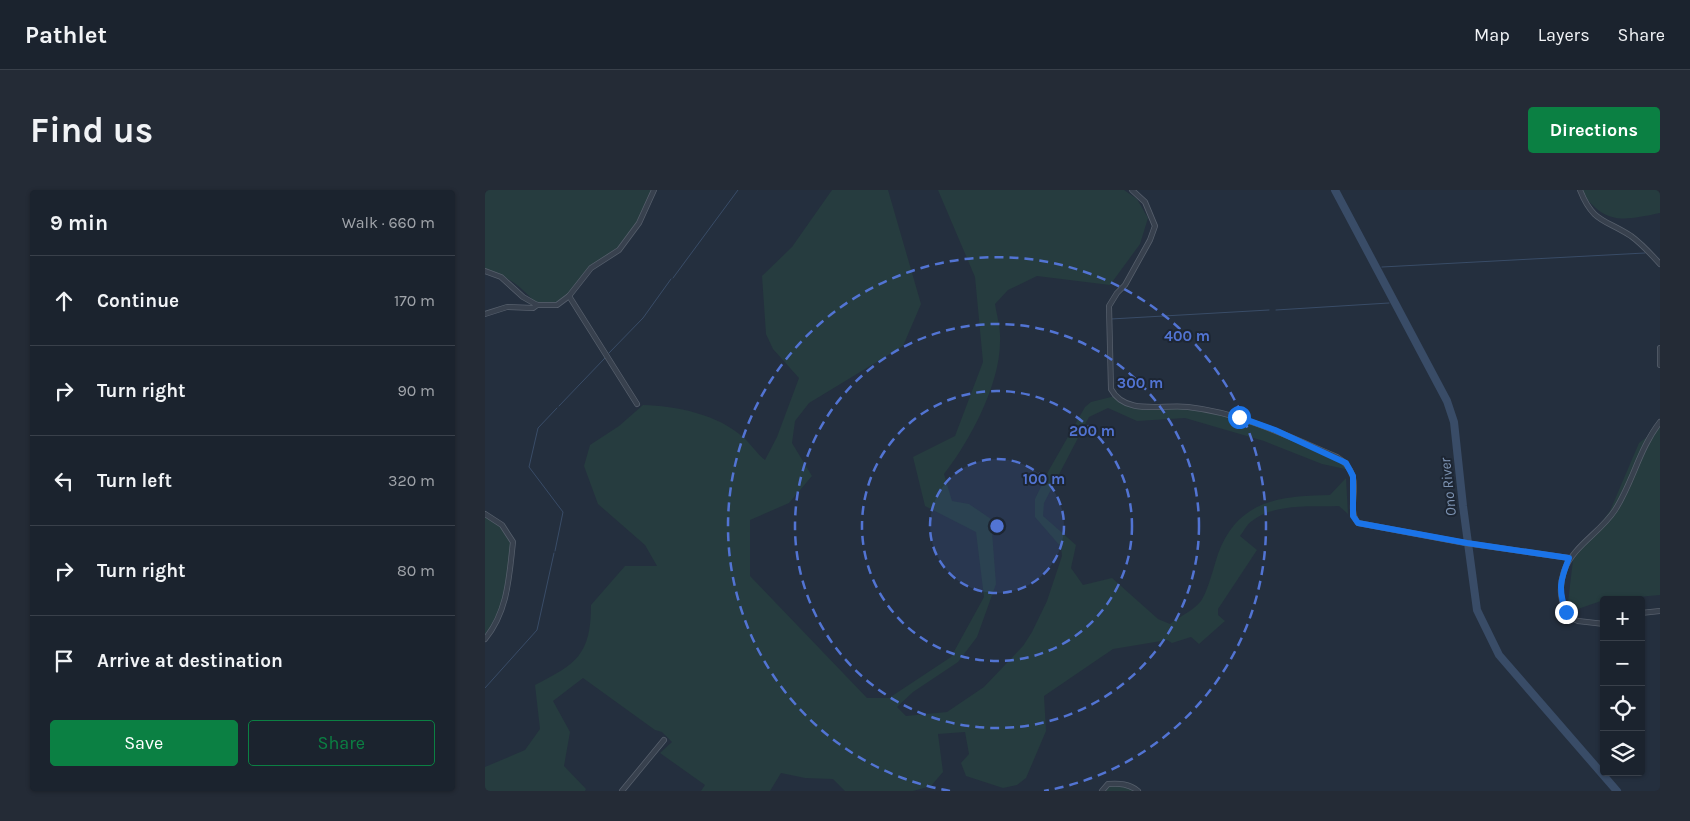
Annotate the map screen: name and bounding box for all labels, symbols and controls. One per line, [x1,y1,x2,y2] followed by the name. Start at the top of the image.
[25,21,107,49] text: Pathlet
[1474,24,1510,46] text: Map
[1538,24,1590,46] text: Layers
[1618,24,1665,46] text: Share
[1528,107,1660,153] button: Directions
[30,110,153,151] text: Find us
[50,211,108,235] text: 9 min
[342,213,435,232] text: Walk · 660 m
[50,287,78,315] icon: ahead
[97,290,179,312] text: Continue
[394,291,435,310] text: 170 m
[1164,327,1210,345] text: 400 m
[1117,374,1163,392] text: 300 m
[50,377,78,405] icon: right
[97,380,186,402] text: Turn right
[397,381,435,400] text: 90 m
[1228,406,1251,429] route start
[1069,422,1115,440] text: 200 m
[1436,456,1460,517] water label: Ono River
[50,467,78,495] icon: left
[97,470,172,492] text: Turn left
[1023,470,1065,488] text: 100 m
[388,471,435,490] text: 320 m
[988,517,1006,535] centre of rings
[50,557,78,585] icon: right
[97,560,186,582] text: Turn right
[397,561,435,580] text: 80 m
[1600,596,1645,776] map controls
[1600,596,1645,641] button: +
[1555,601,1578,624] route end
[1600,641,1645,686] button: −
[50,647,78,675] icon: arrive
[97,650,283,672] text: Arrive at destination
[1600,686,1645,731] button: locate
[50,720,238,766] button: Save
[248,720,435,766] button: Share
[1600,731,1645,776] button: layers

